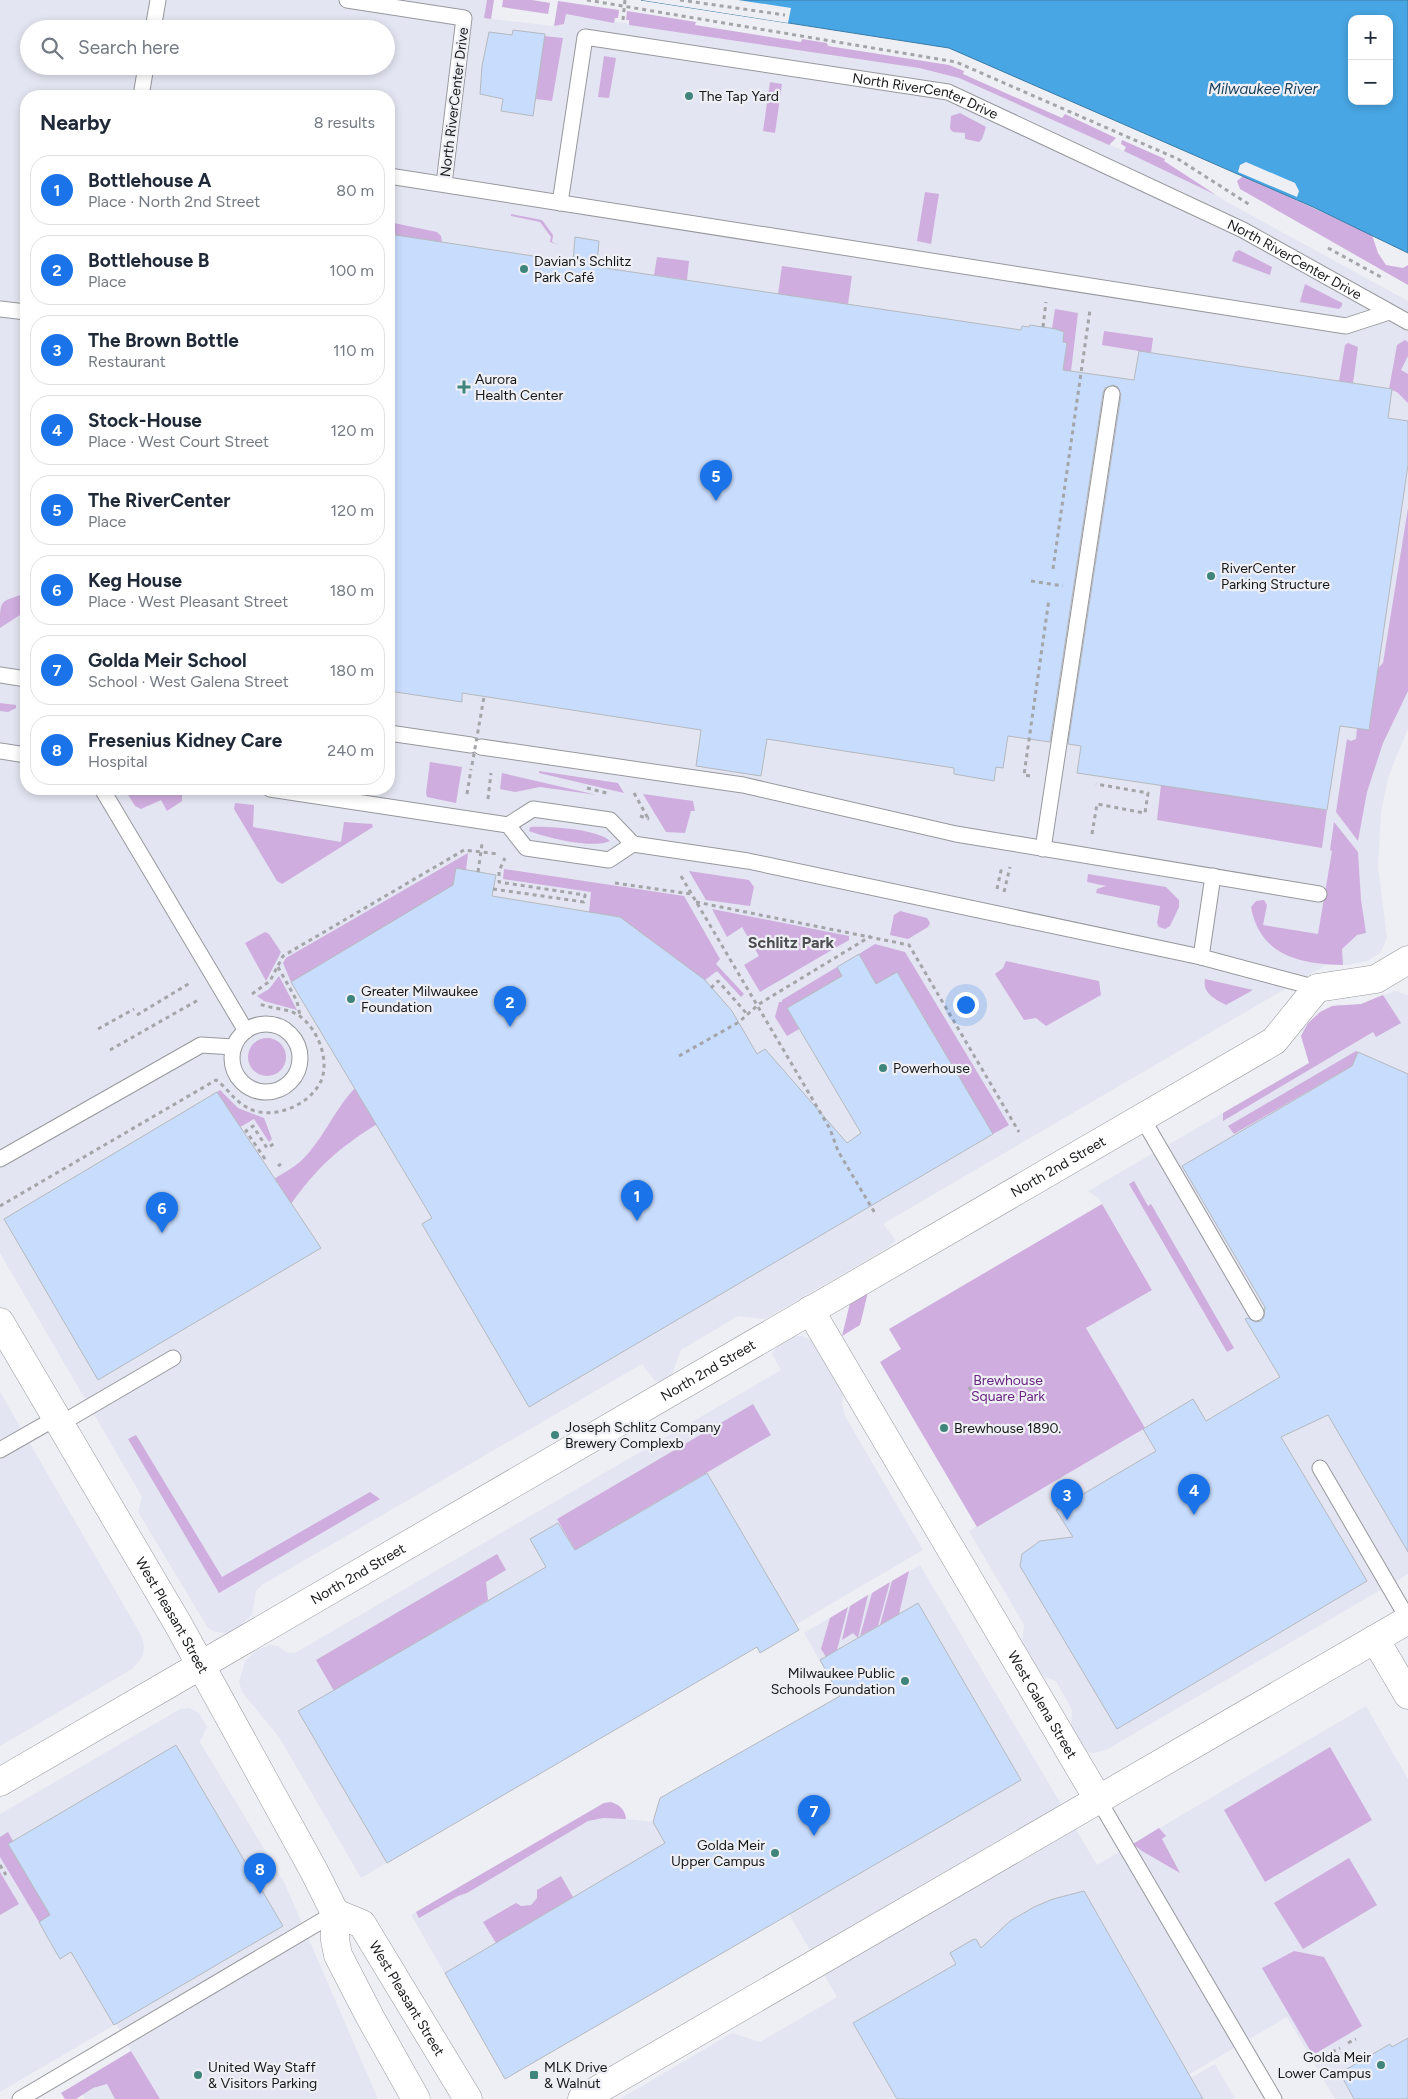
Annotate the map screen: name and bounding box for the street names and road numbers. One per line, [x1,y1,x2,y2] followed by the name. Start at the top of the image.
[437,26,472,178] street label: North RiverCenter Drive
[851,70,1001,123] street label: North RiverCenter Drive
[1225,216,1365,304] street label: North RiverCenter Drive
[1008,1133,1109,1201] street label: North 2nd Street
[658,1336,759,1405] street label: North 2nd Street
[308,1540,409,1608] street label: North 2nd Street
[132,1554,212,1677] street label: West Pleasant Street
[1004,1648,1080,1762] street label: West Galena Street
[365,1938,448,2059] street label: West Pleasant Street

